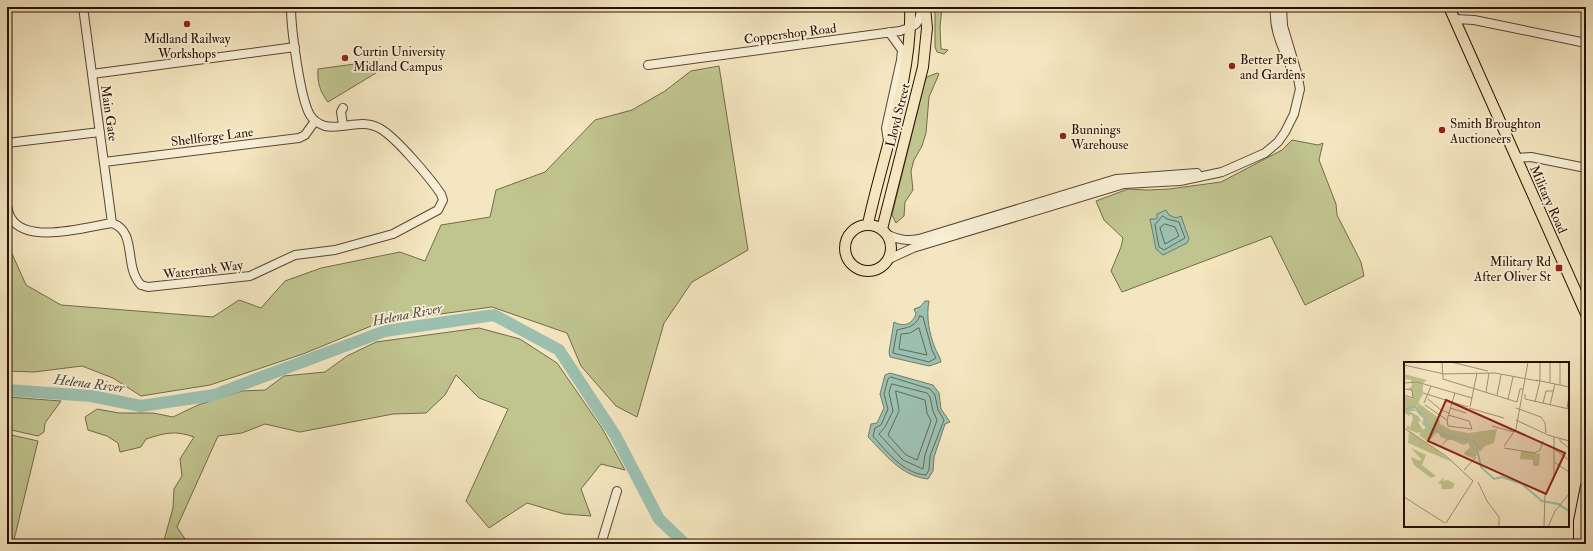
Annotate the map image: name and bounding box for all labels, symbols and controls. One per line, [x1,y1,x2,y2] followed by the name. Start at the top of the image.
[182,19,192,29] marker: Midland Railway Workshops
[743,20,838,49] street label: Coppershop Road
[143,31,231,63] place label: Midland Railway Workshops
[353,44,446,76] place label: Curtin University Midland Campus
[1240,52,1306,83] place label: Better Pets and Gardens
[340,53,350,63] marker: Curtin University Midland Campus
[1227,61,1237,71] marker: Better Pets and Gardens
[882,82,915,149] street label: Lloyd Street
[97,84,121,143] street label: Main Gate
[1449,116,1541,147] place label: Smith Broughton Auctioneers
[1070,122,1129,153] place label: Bunnings Warehouse
[170,124,255,150] street label: Shellforge Lane
[1437,125,1447,135] marker: Smith Broughton Auctioneers
[1058,131,1068,141] marker: Bunnings Warehouse
[1525,163,1570,237] street label: Military Road
[1473,254,1552,285] place label: Military Rd After Oliver St
[161,257,244,284] street label: Watertank Way
[1554,263,1564,273] marker: Military Rd After Oliver St
[370,299,444,330] water label: Helena River
[1404,362,1569,527] inset map
[52,371,126,396] water label: Helena River

